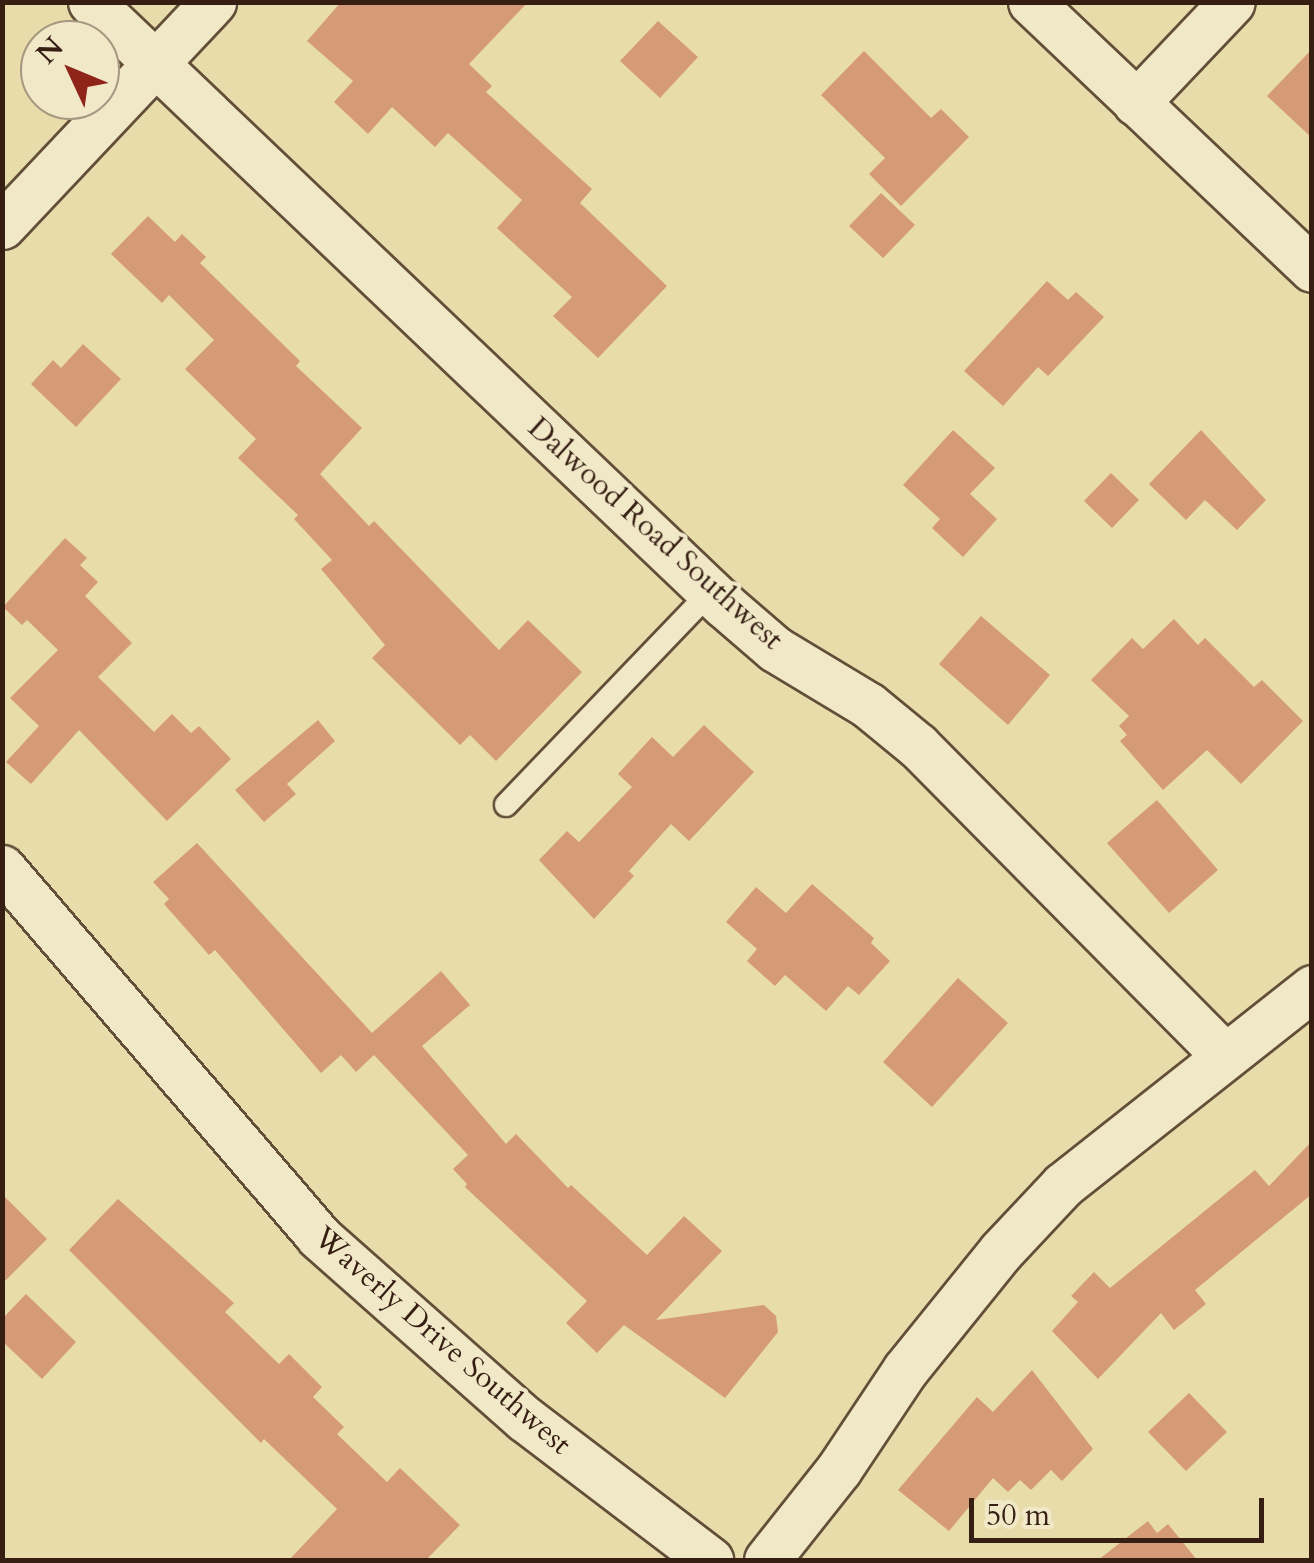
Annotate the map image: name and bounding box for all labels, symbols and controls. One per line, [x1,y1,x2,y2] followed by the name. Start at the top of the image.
[20,20,120,120] north arrow
[28,29,72,72] text: N
[520,410,790,658] street label: Dalwood Road Southwest
[306,1220,578,1462] street label: Waverly Drive Southwest
[974,1478,1269,1540] scale bar
[986,1495,1050,1536] text: 50 m

